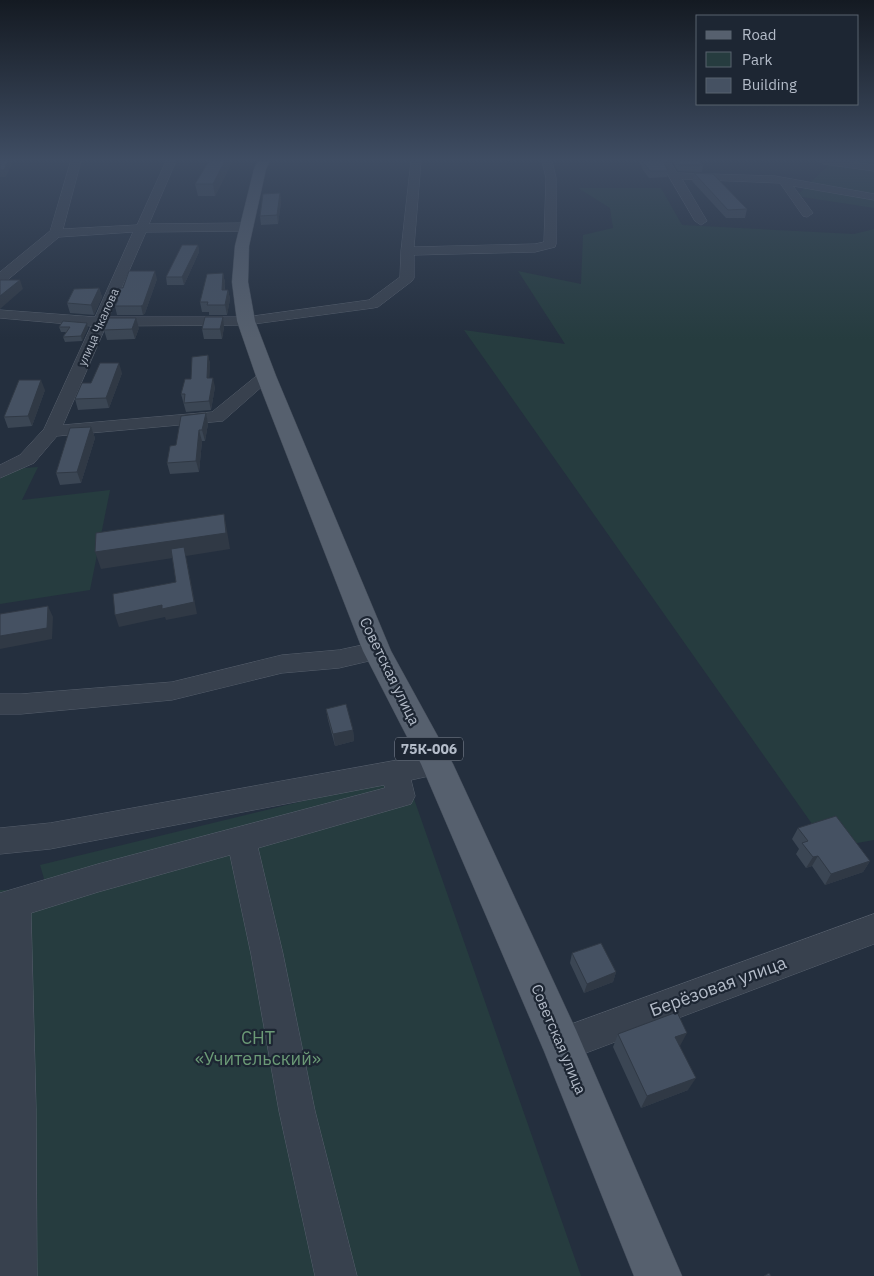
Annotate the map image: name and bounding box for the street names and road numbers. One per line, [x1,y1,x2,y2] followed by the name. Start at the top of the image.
[74,285,122,368] street label: улица Чкалова
[356,614,424,728] street label: Советская улица
[395,738,463,761] road number: 75К-006
[646,950,790,1021] street label: Берёзовая улица
[527,981,591,1097] street label: Советская улица

